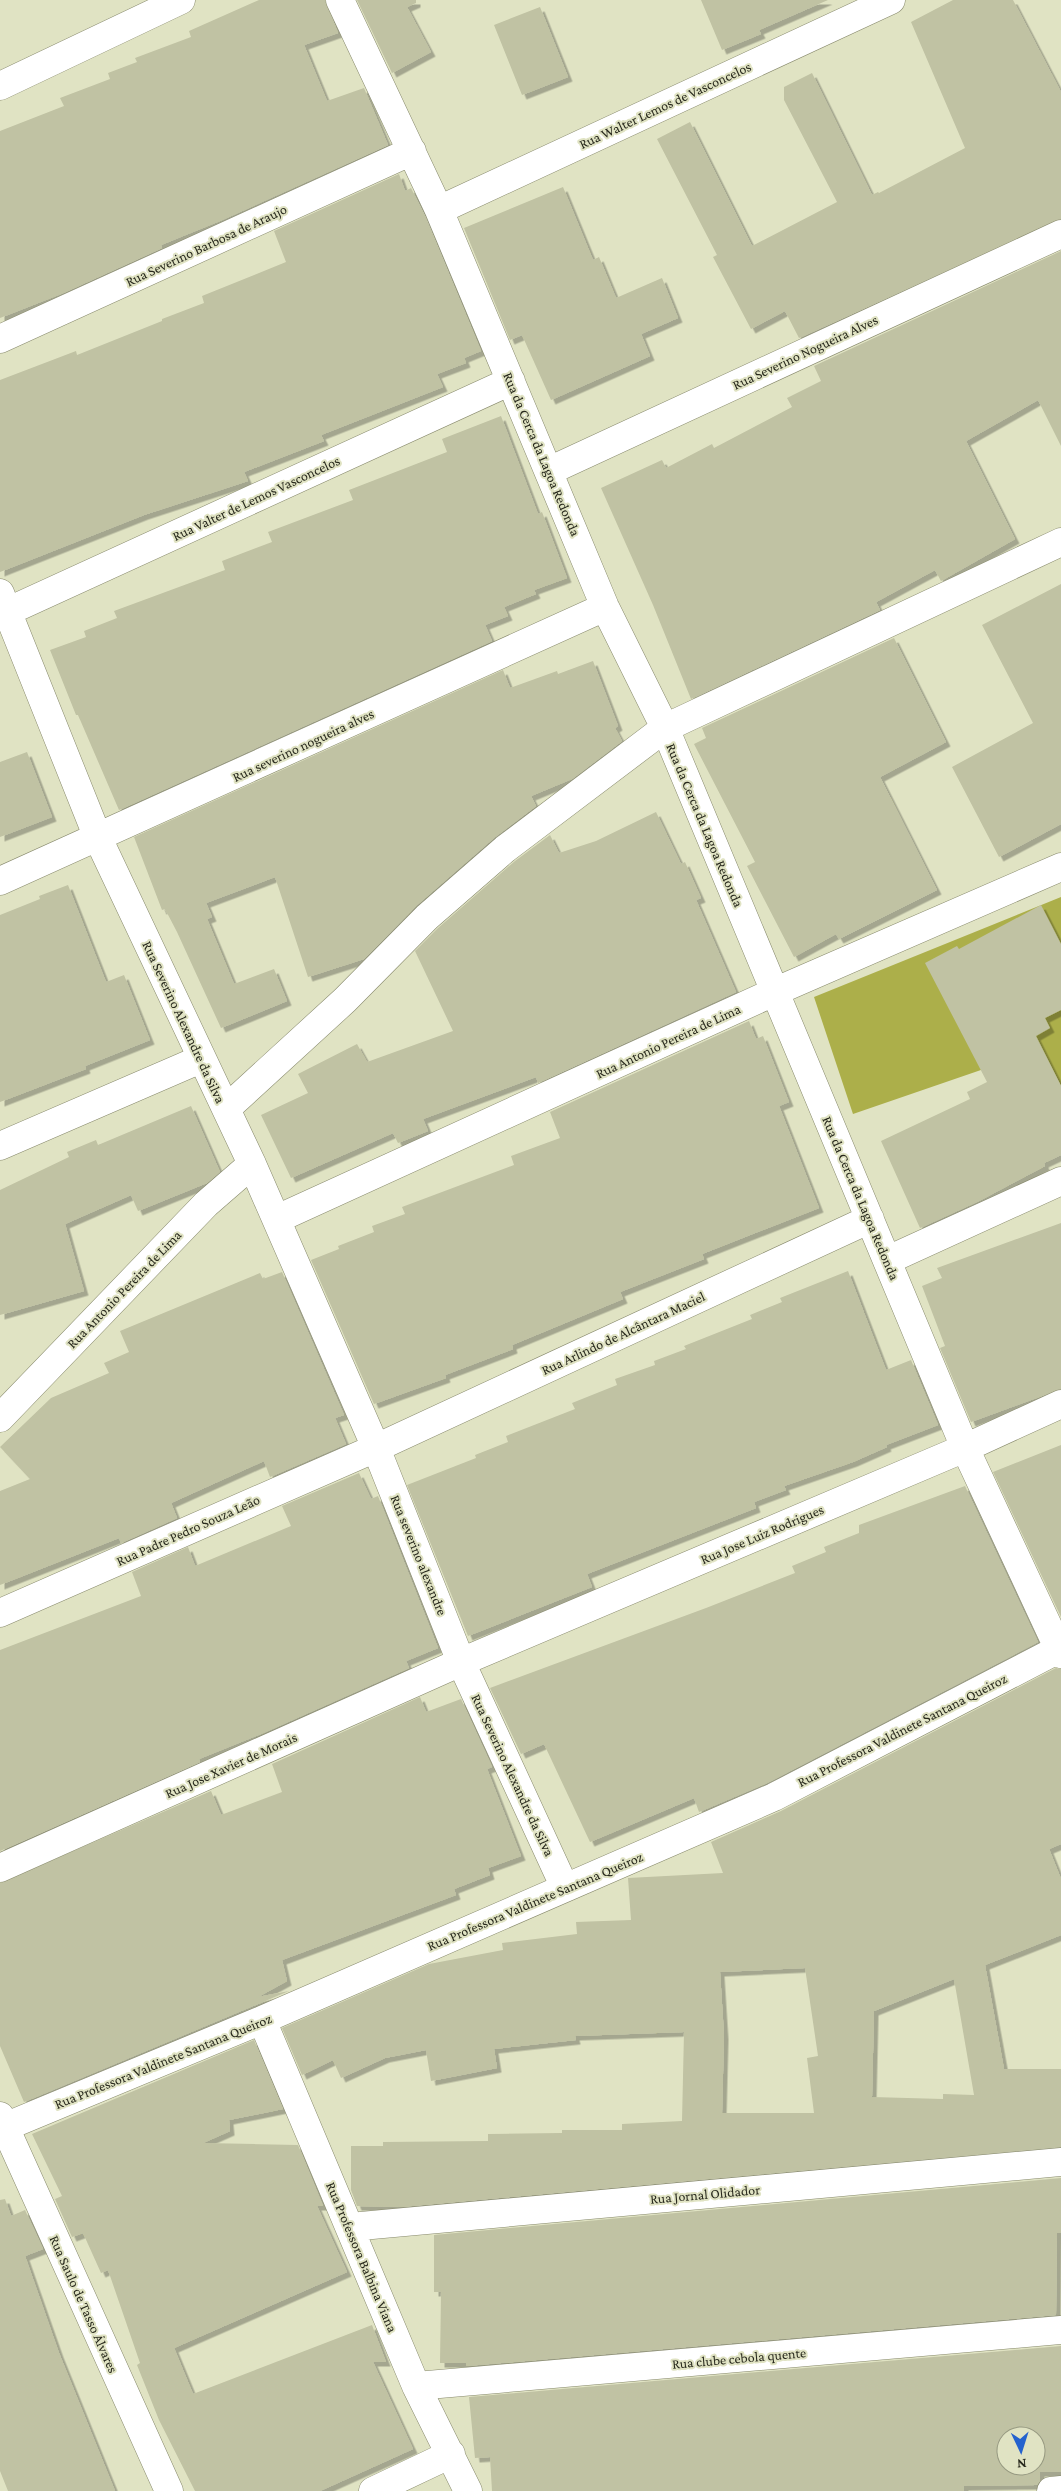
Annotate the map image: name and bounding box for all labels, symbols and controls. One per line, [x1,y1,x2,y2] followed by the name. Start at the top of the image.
[576,58,754,152] street label: Rua Walter Lemos de Vasconcelos
[123,201,290,290] street label: Rua Severino Barbosa de Araujo
[730,311,880,393] street label: Rua Severino Nogueira Alves
[500,370,584,539] street label: Rua da Cerca da Lagoa Redonda
[170,452,342,544] street label: Rua Valter de Lemos Vasconcelos
[230,705,376,785] street label: Rua severino nogueira alves
[663,741,747,910] street label: Rua da Cerca da Lagoa Redonda
[139,938,229,1106] street label: Rua Severino Alexandre da Silva
[593,1000,743,1082] street label: Rua Antonio Pereira de Lima
[819,1114,903,1283] street label: Rua da Cerca da Lagoa Redonda
[64,1226,185,1351] street label: Rua Antonio Pereira de Lima
[539,1288,708,1378] street label: Rua Arlindo de Alcântara Maciel
[114,1491,262,1569] street label: Rua Padre Pedro Souza Leão
[387,1492,451,1618] street label: Rua severino alexandre
[698,1501,826,1567] street label: Rua Jose Luiz Rodrigues
[795,1670,1009,1790] street label: Rua Professora Valdinete Santana Queiroz
[468,1691,558,1859] street label: Rua Severino Alexandre da Silva
[163,1729,299,1801] street label: Rua Jose Xavier de Morais
[425,1848,645,1954] street label: Rua Professora Valdinete Santana Queiroz
[52,2010,274,2112] street label: Rua Professora Valdinete Santana Queiroz
[323,2179,401,2335] street label: Rua Professora Balbina Viana
[649,2181,761,2207] street label: Rua Jornal Olidador
[46,2233,122,2375] street label: Rua Saulo de Tasso Álvares
[671,2344,807,2372] street label: Rua clube cebola quente
[996,2426,1046,2476] north arrow
[1016,2456,1027,2472] text: N

